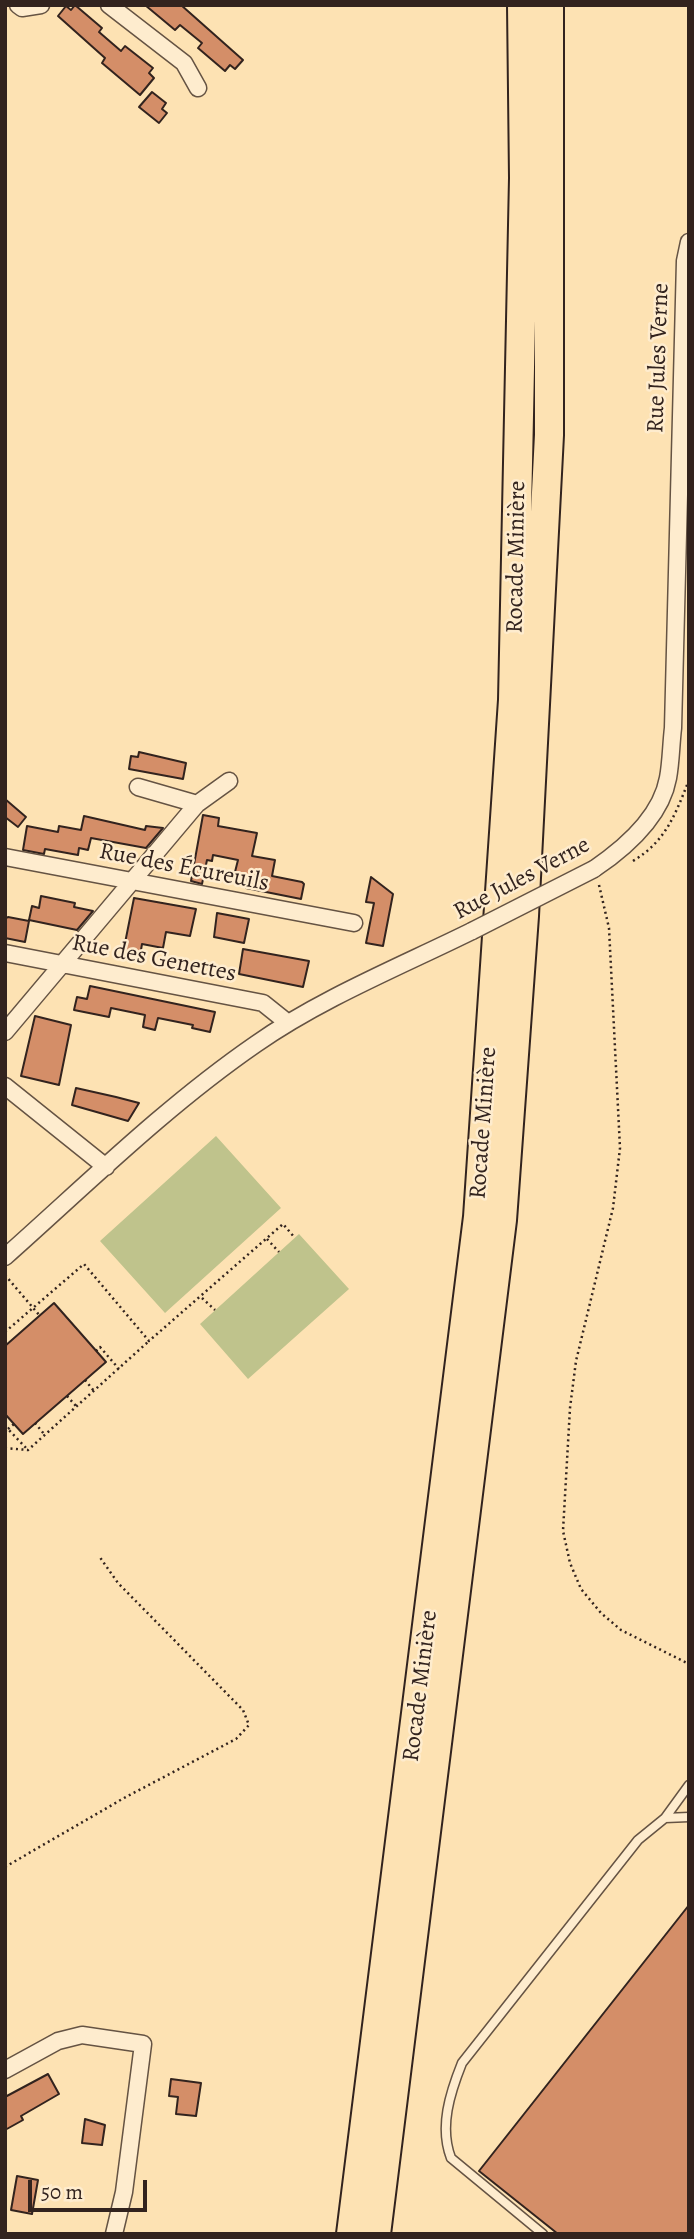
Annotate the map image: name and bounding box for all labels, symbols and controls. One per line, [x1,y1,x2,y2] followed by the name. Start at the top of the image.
[642,282,676,434] street label: Rue Jules Verne
[501,480,533,634] street label: Rocade Minière
[449,831,595,927] street label: Rue Jules Verne
[97,837,271,899] street label: Rue des Écureuils
[69,929,239,989] street label: Rue des Genettes
[464,1046,504,1200] street label: Rocade Minière
[397,1608,445,1764] street label: Rocade Minière
[32,2166,150,2210] scale bar
[41,2178,83,2206] text: 50 m

